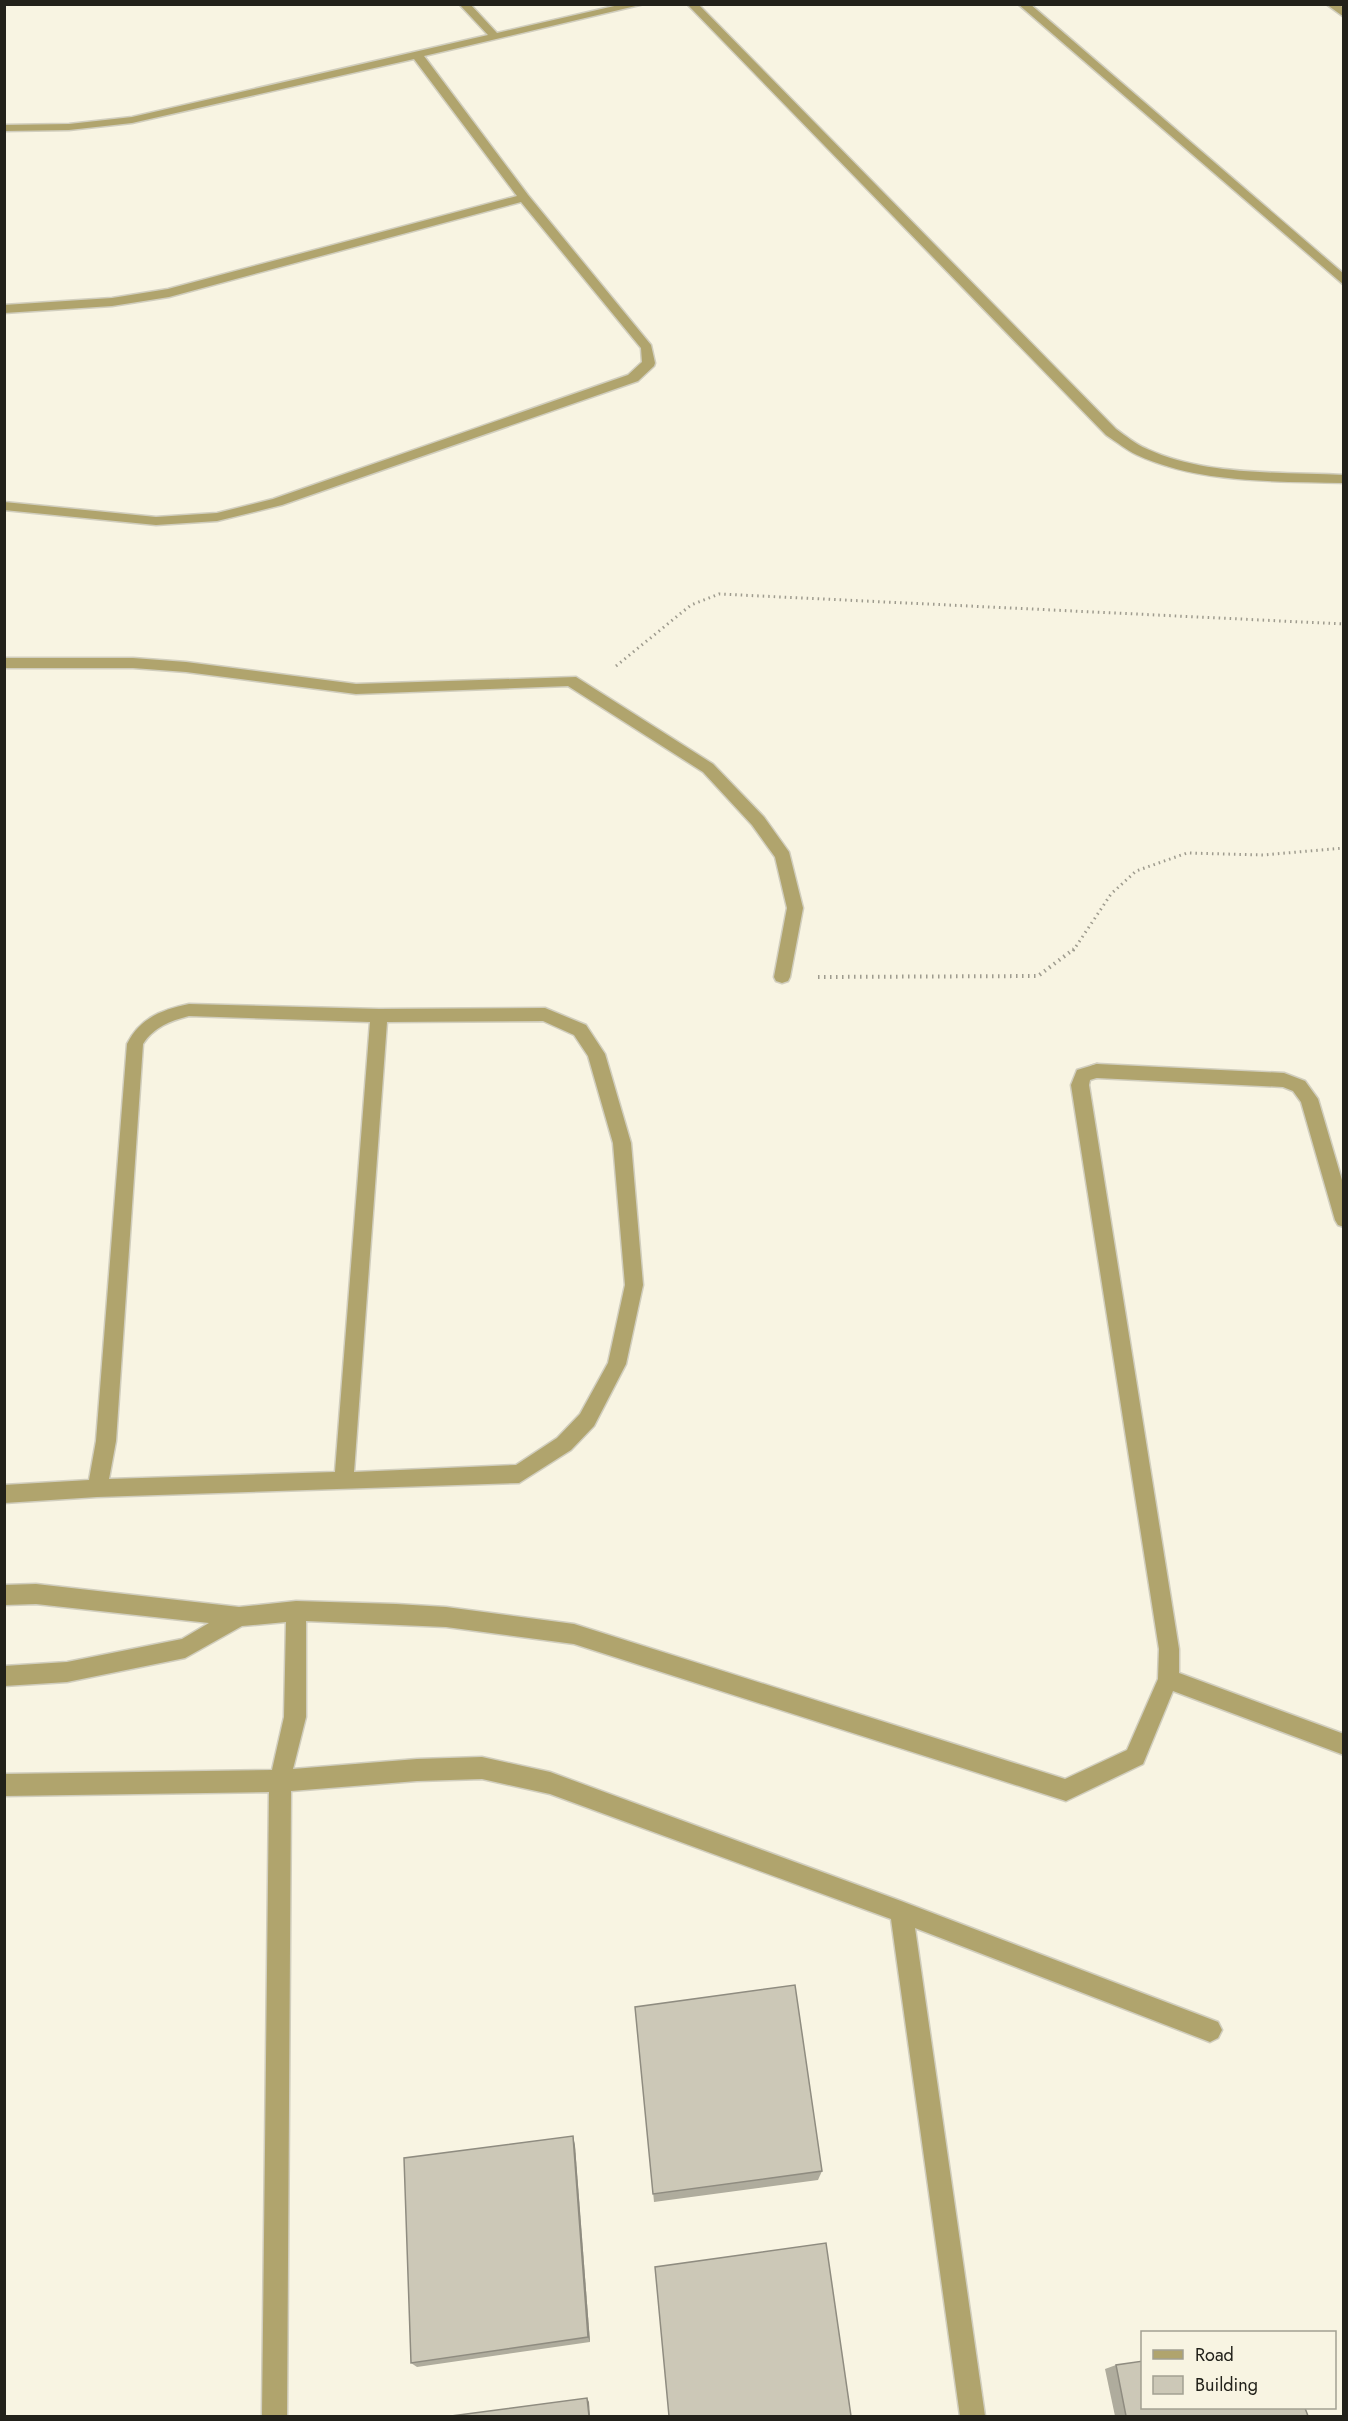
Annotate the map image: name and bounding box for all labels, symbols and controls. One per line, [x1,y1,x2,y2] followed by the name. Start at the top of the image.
[1141,2331,1336,2409] legend
[1195,2342,1234,2368] text: Road
[1195,2372,1258,2398] text: Building

